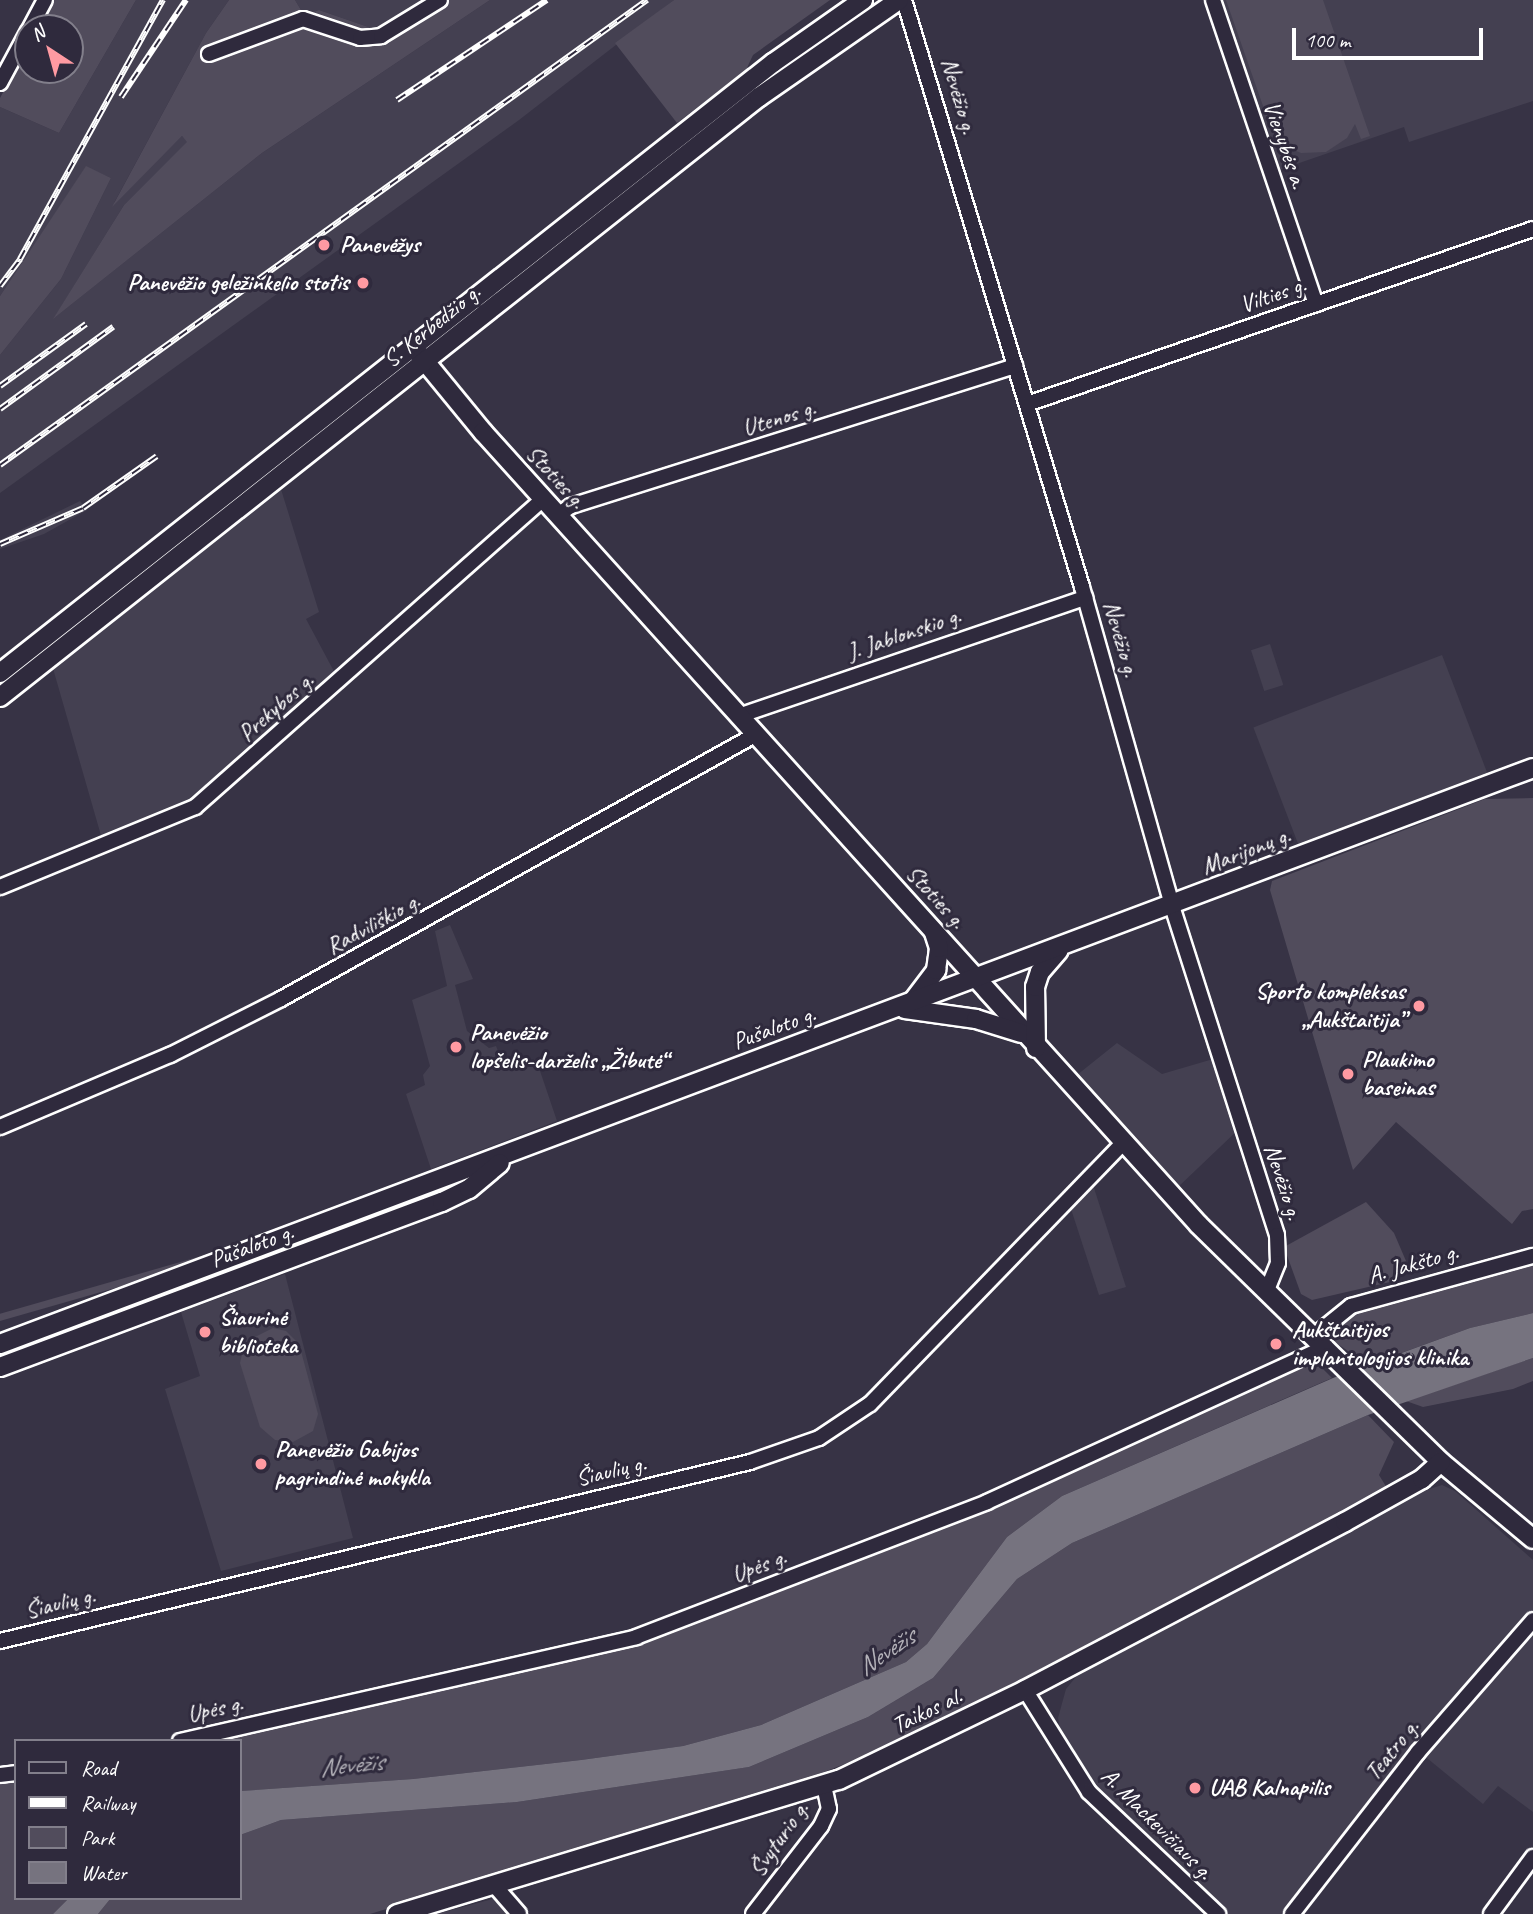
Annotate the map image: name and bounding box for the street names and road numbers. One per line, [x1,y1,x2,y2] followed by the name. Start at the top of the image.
[934,55,984,137] street label: Nevėžio g.
[1257,98,1313,192] street label: Vienybės a.
[1236,270,1310,320] street label: Vilties g.
[378,278,486,374] street label: S. Kerbedžio g.
[739,393,819,443] street label: Utenos g.
[520,439,592,515] street label: Stoties g.
[1096,598,1146,680] street label: Nevėžio g.
[843,601,965,667] street label: J. Jablonskio g.
[232,666,320,748] street label: Prekybos g.
[1197,821,1295,881] street label: Marijonų g.
[900,859,972,935] street label: Stoties g.
[321,886,425,962] street label: Radviliškio g.
[729,1000,819,1056] street label: Pušaloto g.
[1257,1141,1309,1223] street label: Nevėžio g.
[207,1218,297,1274] street label: Pušaloto g.
[1365,1237,1461,1291] street label: A. Jakšto g.
[573,1449,649,1493] street label: Šiaulių g.
[728,1543,790,1589] street label: Upės g.
[22,1581,98,1625] street label: Šiaulių g.
[887,1682,967,1740] street label: Taikos al.
[185,1689,245,1729] street label: Upės g.
[1359,1714,1425,1786] street label: Teatro g.
[1095,1762,1219,1886] street label: A. Mackevičiaus g.
[743,1796,815,1882] street label: Švyturio g.

